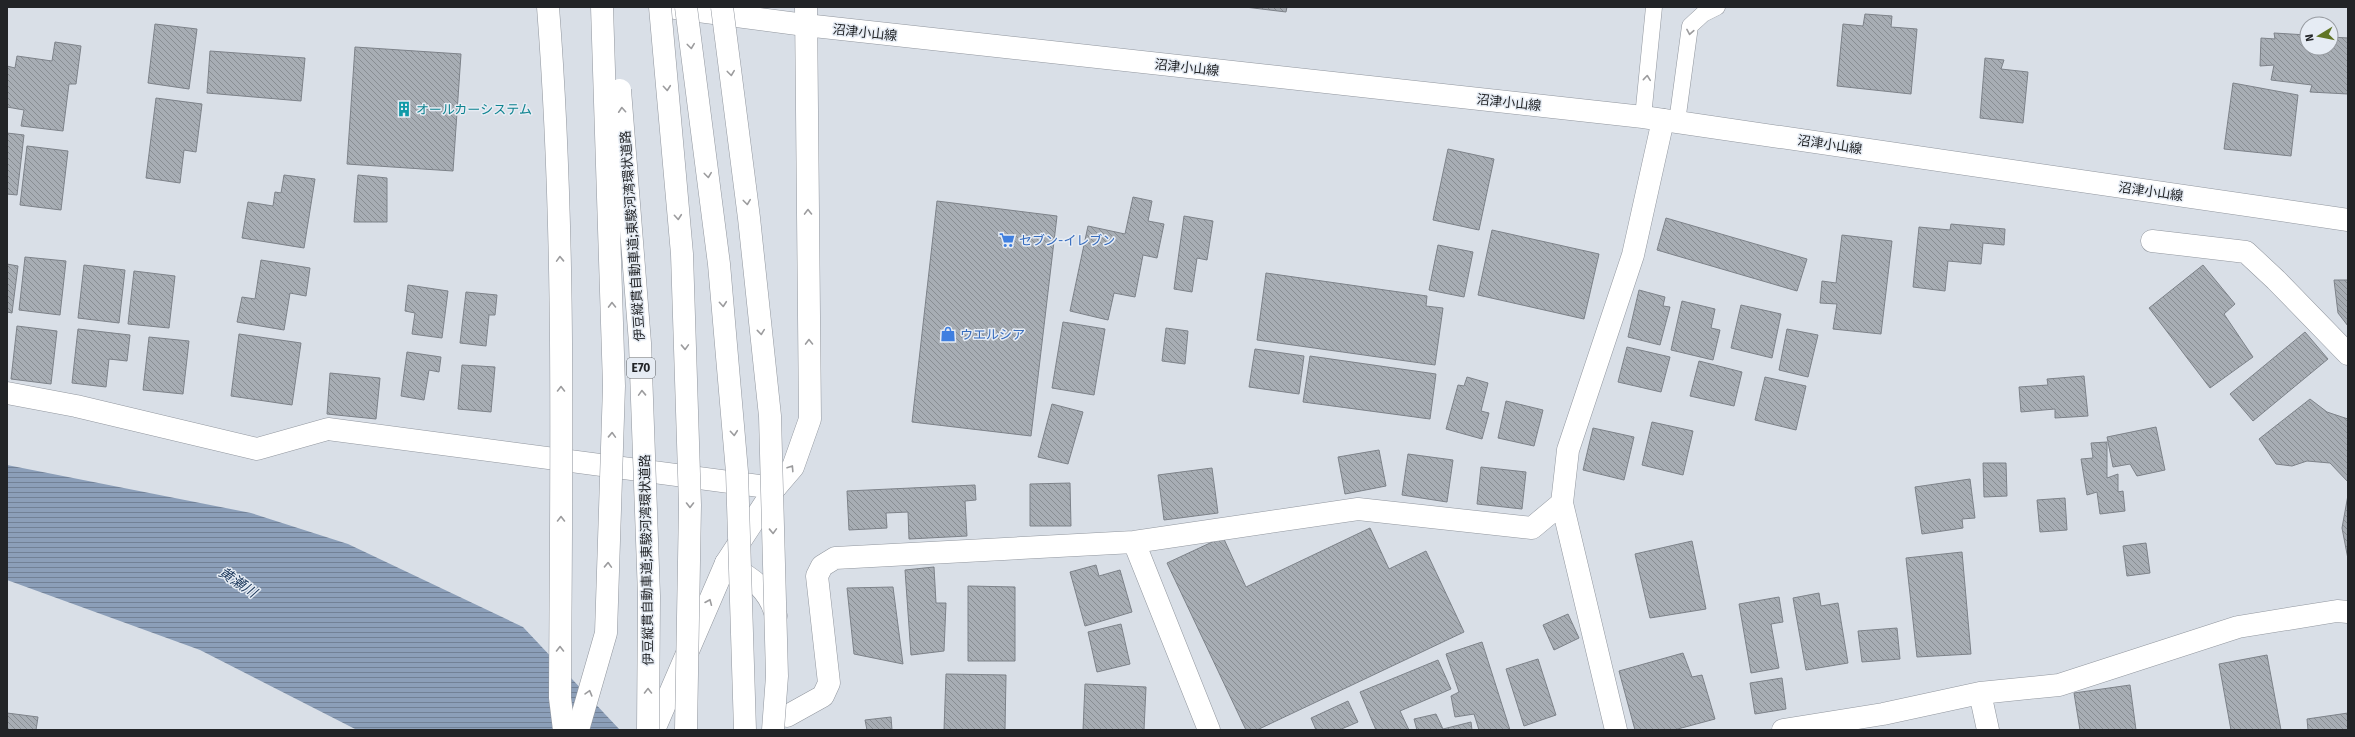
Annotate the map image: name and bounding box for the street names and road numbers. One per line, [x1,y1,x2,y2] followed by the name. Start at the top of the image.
[832,22,898,43] street label: 沼津小山線
[1154,57,1220,78] street label: 沼津小山線
[1476,92,1542,113] street label: 沼津小山線
[618,130,647,342] street label: 伊豆縦貫自動車道;東駿河湾環状道路
[1797,133,1863,156] street label: 沼津小山線
[2118,180,2184,203] street label: 沼津小山線
[627,358,655,378] road number: E70
[637,454,656,666] street label: 伊豆縦貫自動車道;東駿河湾環状道路

